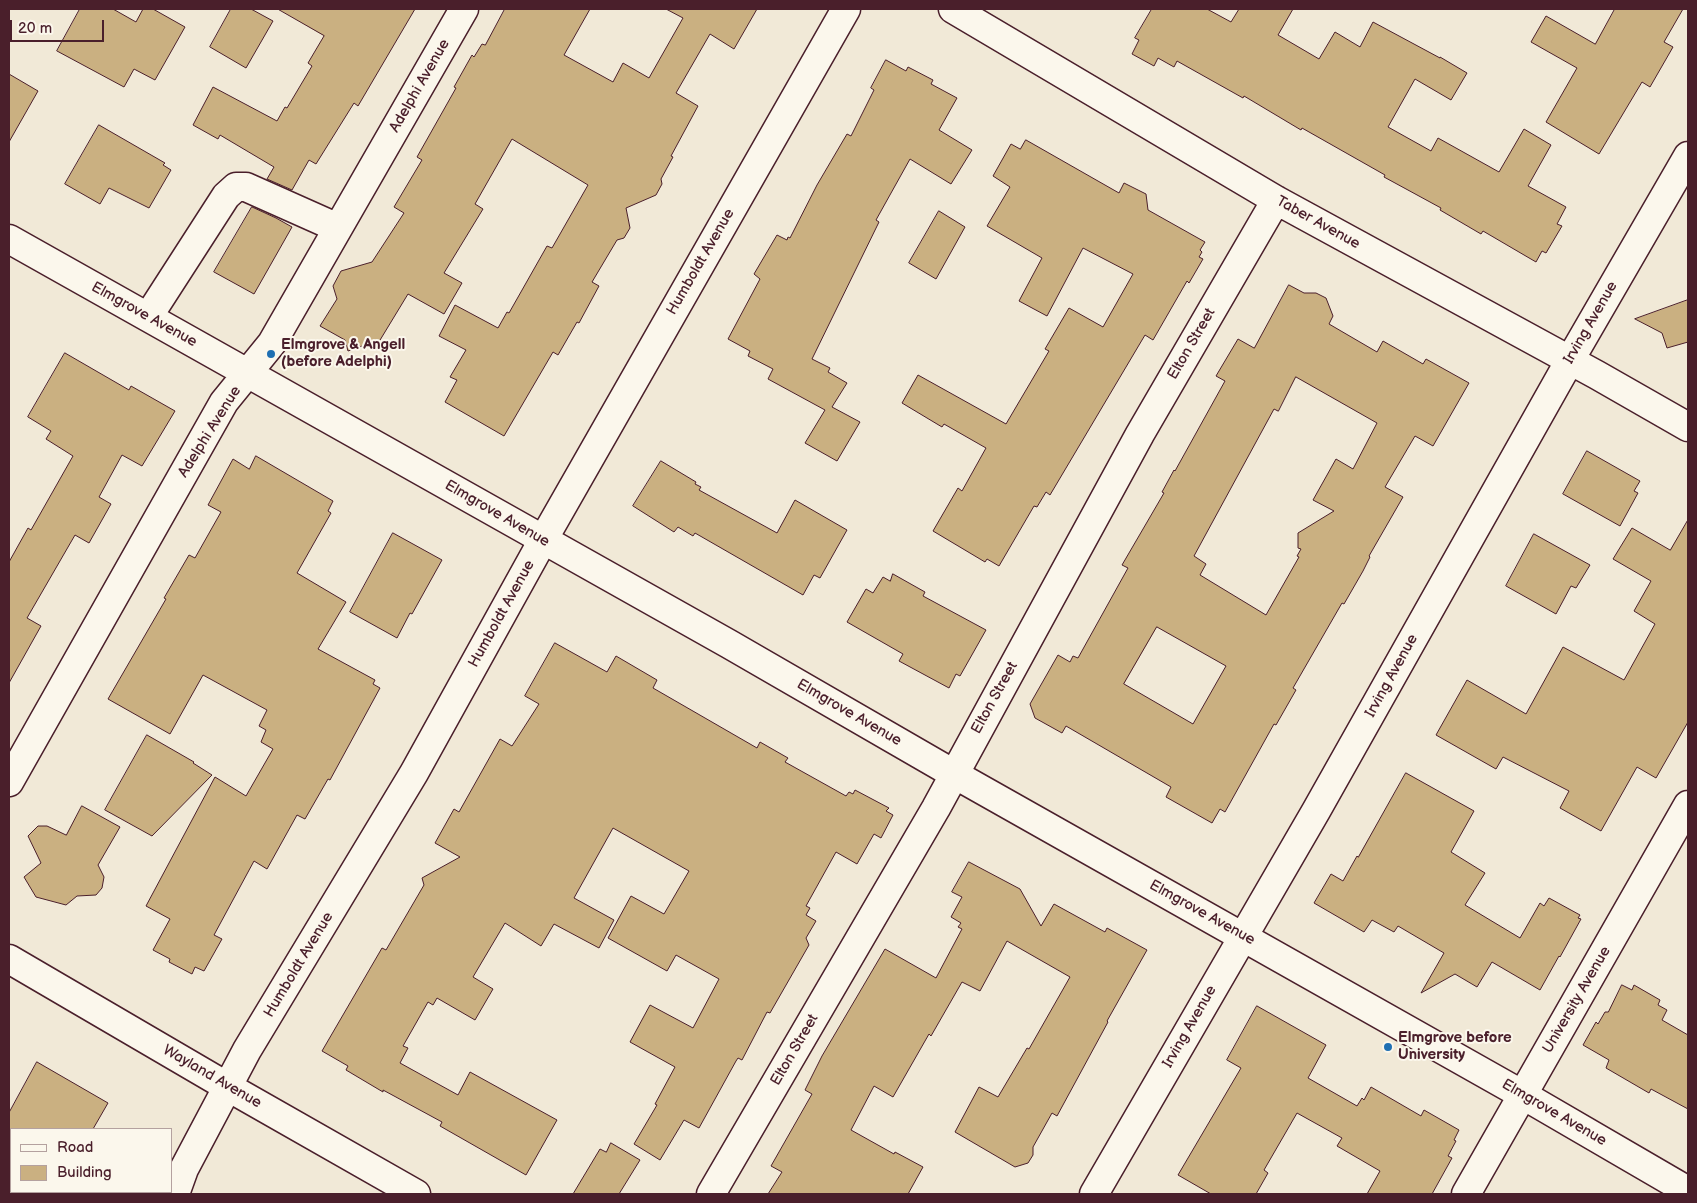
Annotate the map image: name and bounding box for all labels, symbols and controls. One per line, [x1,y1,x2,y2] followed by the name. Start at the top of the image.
[12,10,106,42] scale bar
[18,19,52,38] text: 20 m
[386,36,454,136] street label: Adelphi Avenue
[1273,193,1363,253] street label: Taber Avenue
[663,206,739,318] street label: Humboldt Avenue
[88,278,200,352] street label: Elmgrove Avenue
[1560,279,1622,367] street label: Irving Avenue
[1164,305,1220,383] street label: Elton Street
[281,336,405,371] place label: Elmgrove & Angell (before Adelphi)
[265,348,277,360] marker: Elmgrove & Angell (before Adelphi)
[175,383,245,481] street label: Adelphi Avenue
[441,477,553,551] street label: Elmgrove Avenue
[465,557,539,671] street label: Humboldt Avenue
[1362,631,1422,721] street label: Irving Avenue
[968,659,1022,737] street label: Elton Street
[793,676,905,750] street label: Elmgrove Avenue
[1146,876,1258,950] street label: Elmgrove Avenue
[260,909,338,1021] street label: Humboldt Avenue
[1539,943,1615,1057] street label: University Avenue
[1159,983,1221,1071] street label: Irving Avenue
[767,1011,823,1089] street label: Elton Street
[1398,1029,1512,1064] place label: Elmgrove before University
[159,1041,265,1113] street label: Wayland Avenue
[1382,1041,1394,1053] marker: Elmgrove before University
[1498,1076,1610,1150] street label: Elmgrove Avenue
[10,1128,172,1193] legend
[57,1138,93,1157] text: Road
[57,1163,112,1182] text: Building

